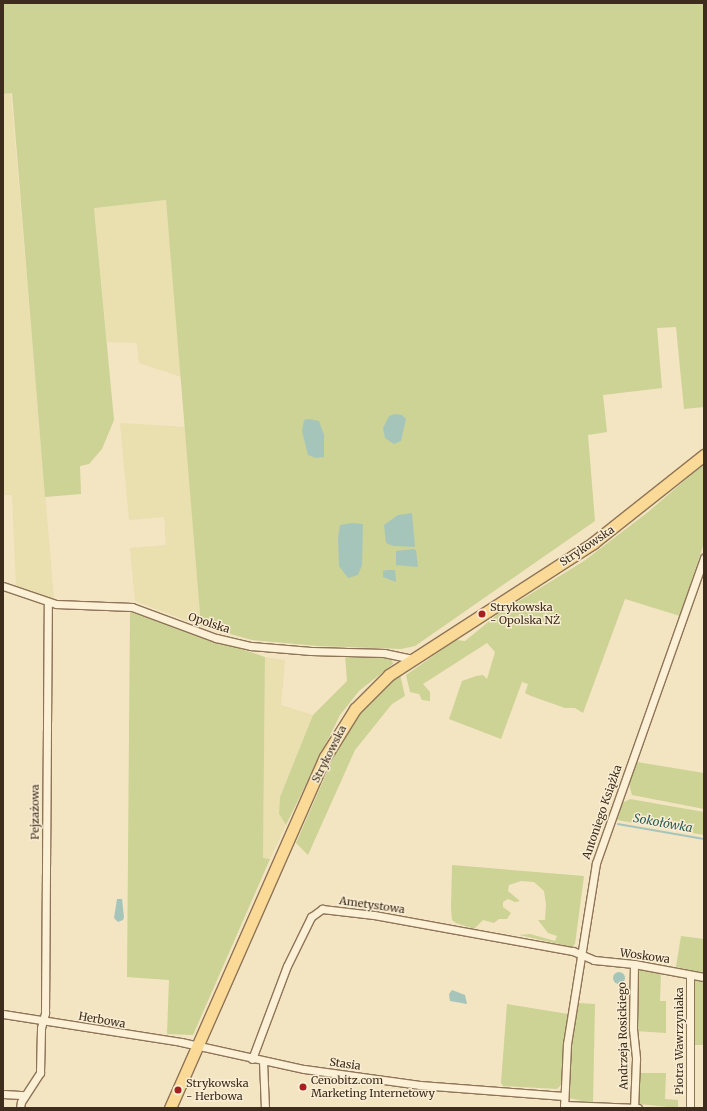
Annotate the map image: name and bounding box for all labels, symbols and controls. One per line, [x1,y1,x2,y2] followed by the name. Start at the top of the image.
[557,523,617,569] street label: Strykowska
[490,601,560,627] place label: Strykowska - Opolska NŻ
[477,609,487,619] marker: Strykowska - Opolska NŻ
[187,610,231,636] street label: Opolska
[309,723,349,785] street label: Strykowska
[580,763,624,861] street label: Antoniego Książka
[28,784,42,840] street label: Pejzażowa
[632,811,694,835] water label: Sokołówka
[338,894,406,916] street label: Ametystowa
[619,946,671,966] street label: Woskowa
[615,982,631,1090] street label: Andrzeja Rosickiego
[672,987,686,1095] street label: Piotra Wawrzyniaka
[77,1009,127,1031] street label: Herbowa
[328,1055,362,1073] street label: Stasia
[311,1074,435,1100] place label: Cenobitz.com Marketing Internetowy
[186,1077,249,1103] place label: Strykowska - Herbowa
[298,1082,308,1092] marker: Cenobitz.com Marketing Internetowy
[173,1085,183,1095] marker: Strykowska - Herbowa

